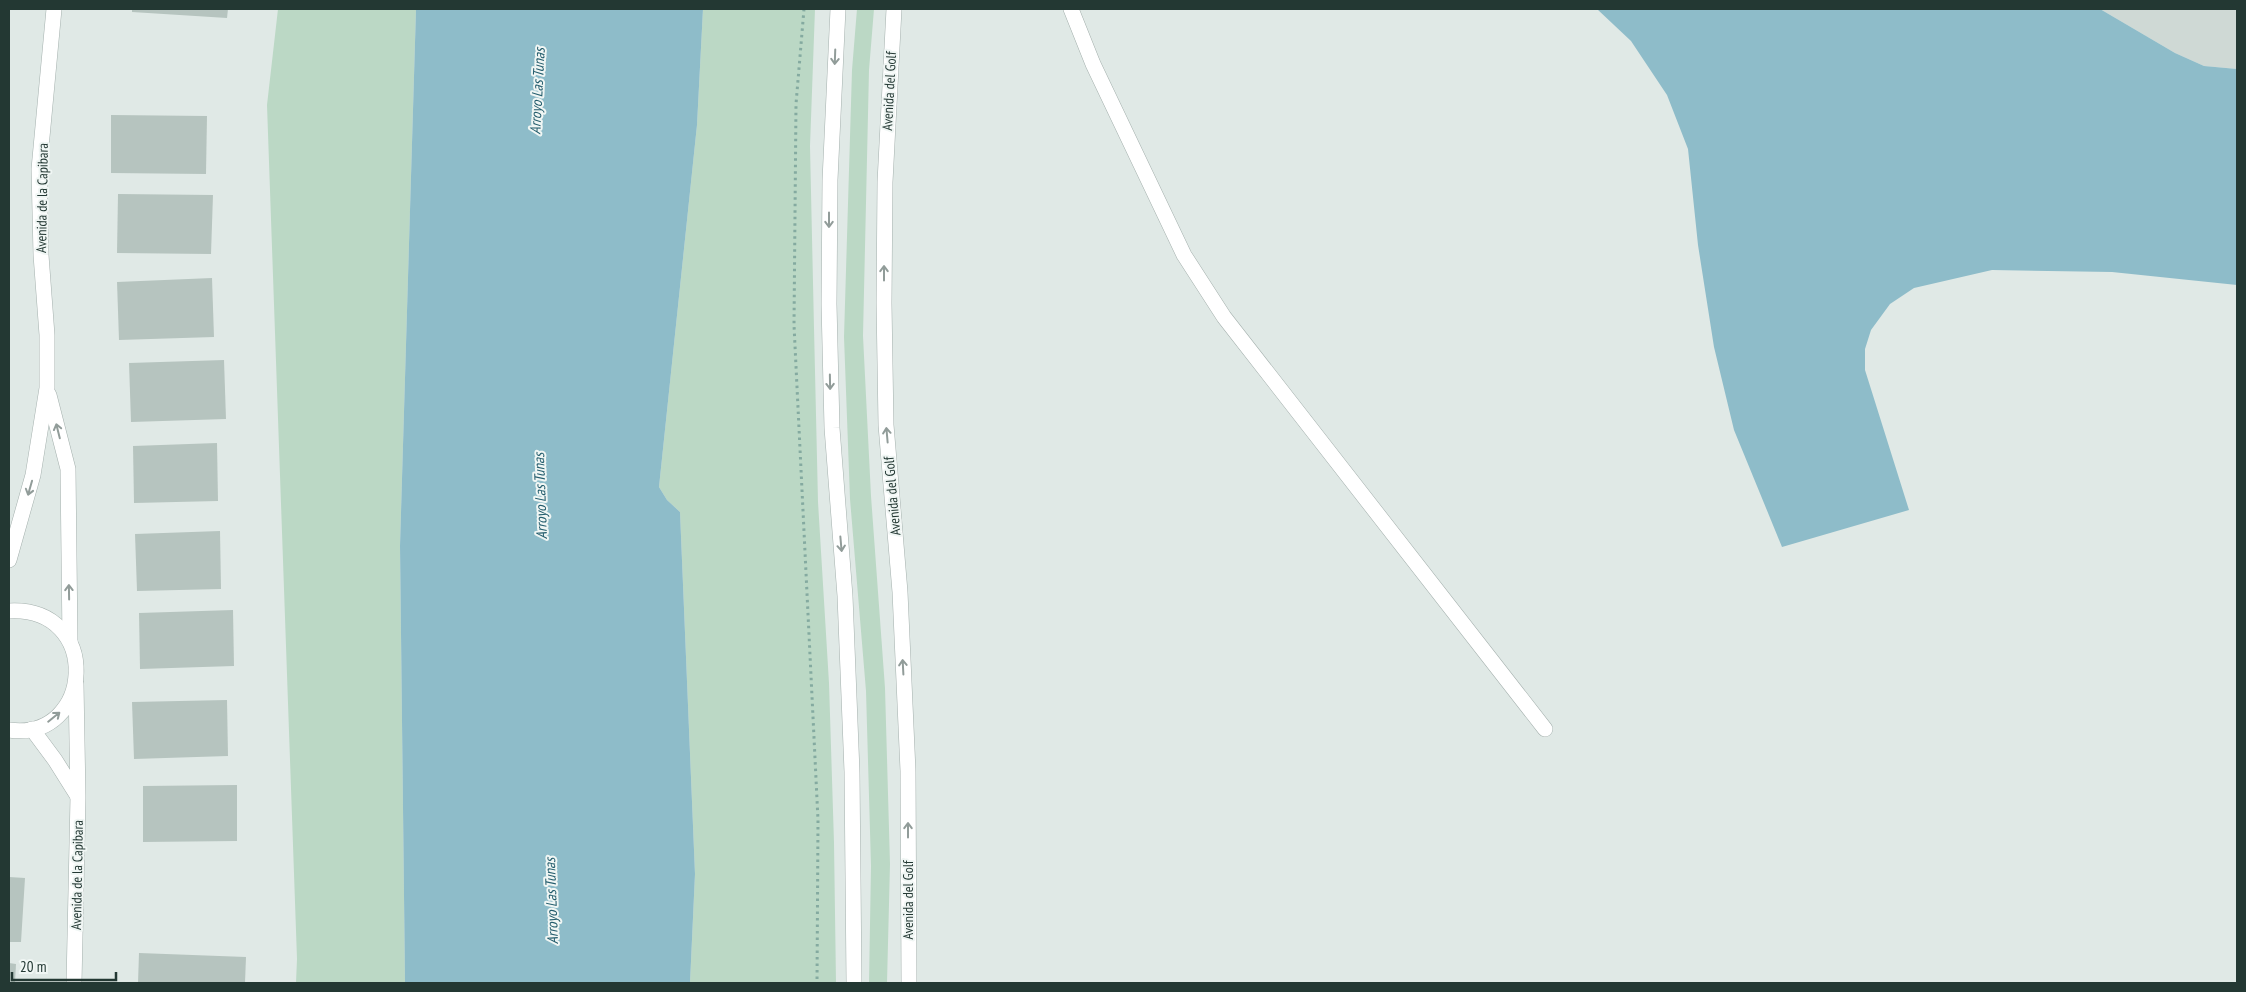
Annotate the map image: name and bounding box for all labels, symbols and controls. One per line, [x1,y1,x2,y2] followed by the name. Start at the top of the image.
[525,45,549,135] water label: Arroyo Las Tunas
[830,49,840,65] one-way arrow
[878,51,900,131] street label: Avenida del Golf
[32,143,52,253] street label: Avenida de la Capibara
[824,212,834,228] one-way arrow
[879,265,889,281] one-way arrow
[826,374,835,390] one-way arrow
[53,424,62,440] one-way arrow
[882,427,892,443] one-way arrow
[529,451,551,540] water label: Arroyo Las Tunas
[880,455,904,536] street label: Avenida del Golf
[24,479,34,495] one-way arrow
[836,536,846,552] one-way arrow
[64,585,74,601] one-way arrow
[898,659,908,676] one-way arrow
[47,712,60,723] one-way arrow
[67,820,87,930] street label: Avenida de la Capibara
[903,822,913,838] one-way arrow
[540,856,562,945] water label: Arroyo Las Tunas
[899,860,917,940] street label: Avenida del Golf
[12,950,116,982] scale bar
[20,957,46,976] text: 20 m

